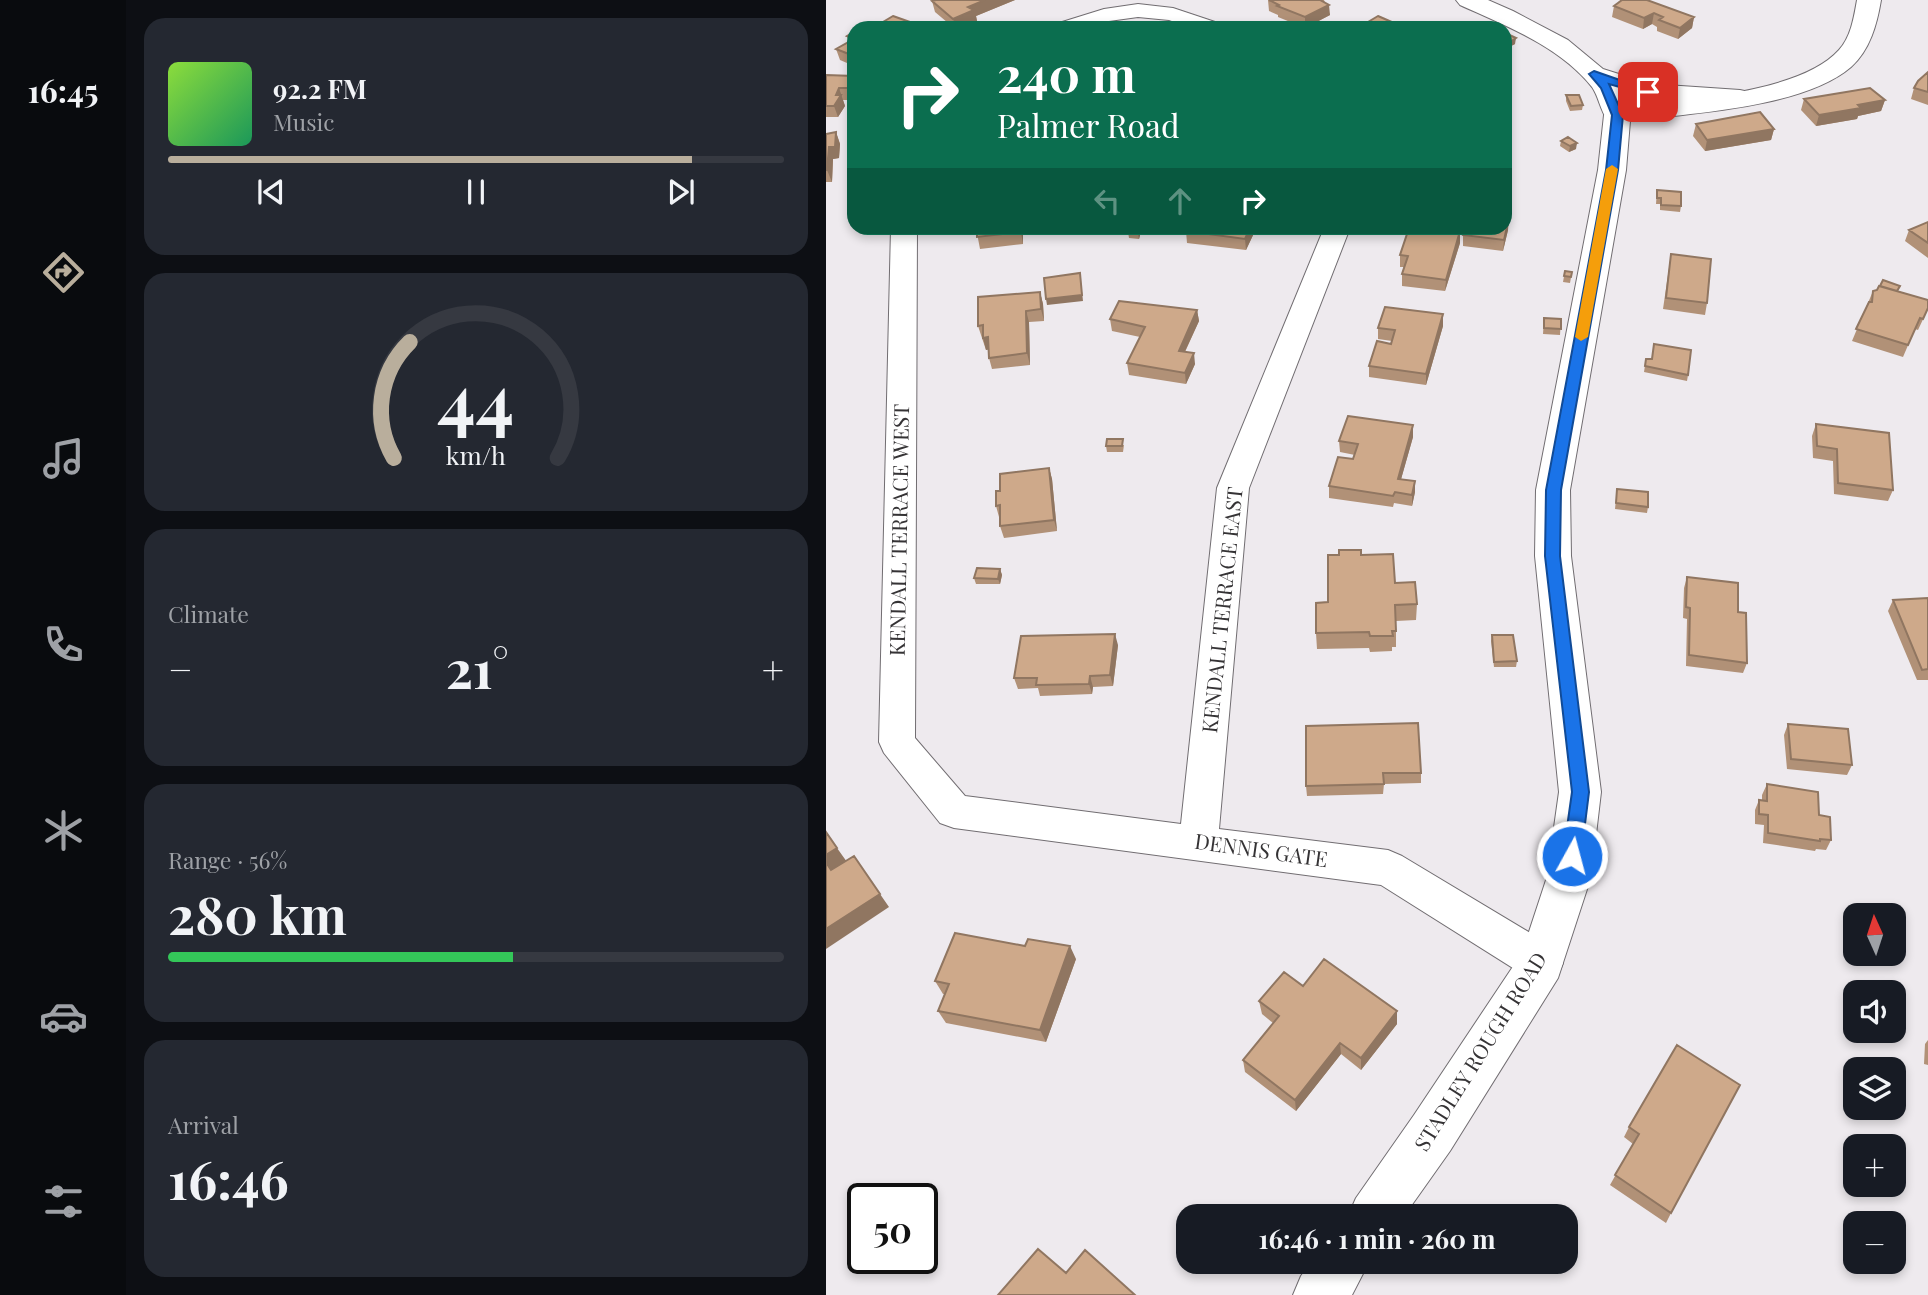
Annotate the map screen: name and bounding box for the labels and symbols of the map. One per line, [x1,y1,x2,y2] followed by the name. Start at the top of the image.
[1618,62,1678,122] pin
[882,404,914,656] street label: KENDALL TERRACE WEST
[1194,485,1248,734] street label: KENDALL TERRACE EAST
[1535,819,1609,893] position arrow
[1193,826,1330,872] street label: DENNIS GATE
[1843,903,1906,966] north arrow
[1407,946,1552,1156] street label: STADLEY ROUGH ROAD
[847,1183,938,1274] speed limit sign: 50

